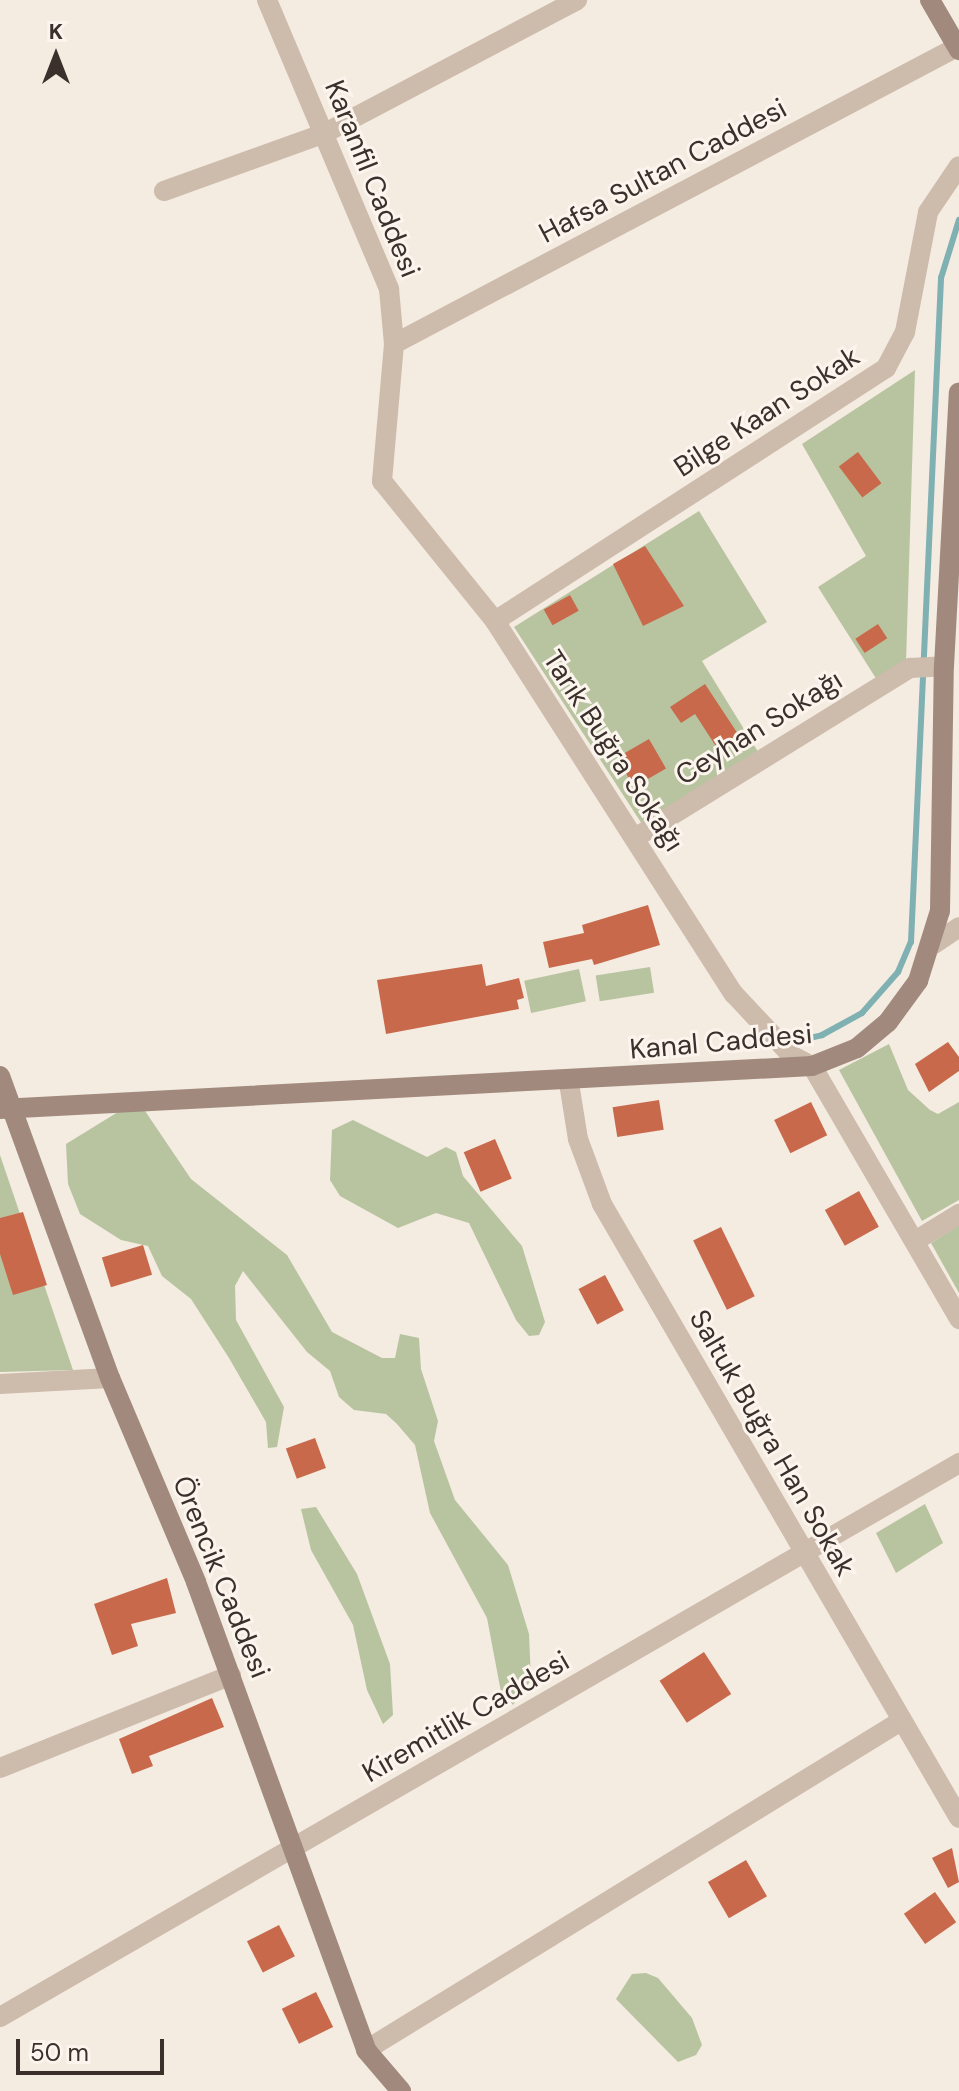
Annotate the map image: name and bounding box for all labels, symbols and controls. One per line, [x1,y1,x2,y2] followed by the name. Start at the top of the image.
[16,16,96,96] north arrow
[49,17,63,46] text: K
[317,76,427,282] street label: Karanfil Caddesi
[534,92,792,250] street label: Hafsa Sultan Caddesi
[668,340,866,484] street label: Bilge Kaan Sokak
[536,644,690,858] street label: Tarık Buğra Sokağı
[670,663,848,793] street label: Ceyhan Sokağı
[628,1017,814,1067] street label: Kanal Caddesi
[682,1304,862,1582] street label: Saltuk Buğra Han Sokak
[165,1471,277,1683] street label: Örencik Caddesi
[357,1644,575,1790] street label: Kiremitlik Caddesi
[20,2023,168,2073] scale bar
[30,2037,89,2068] text: 50 m

